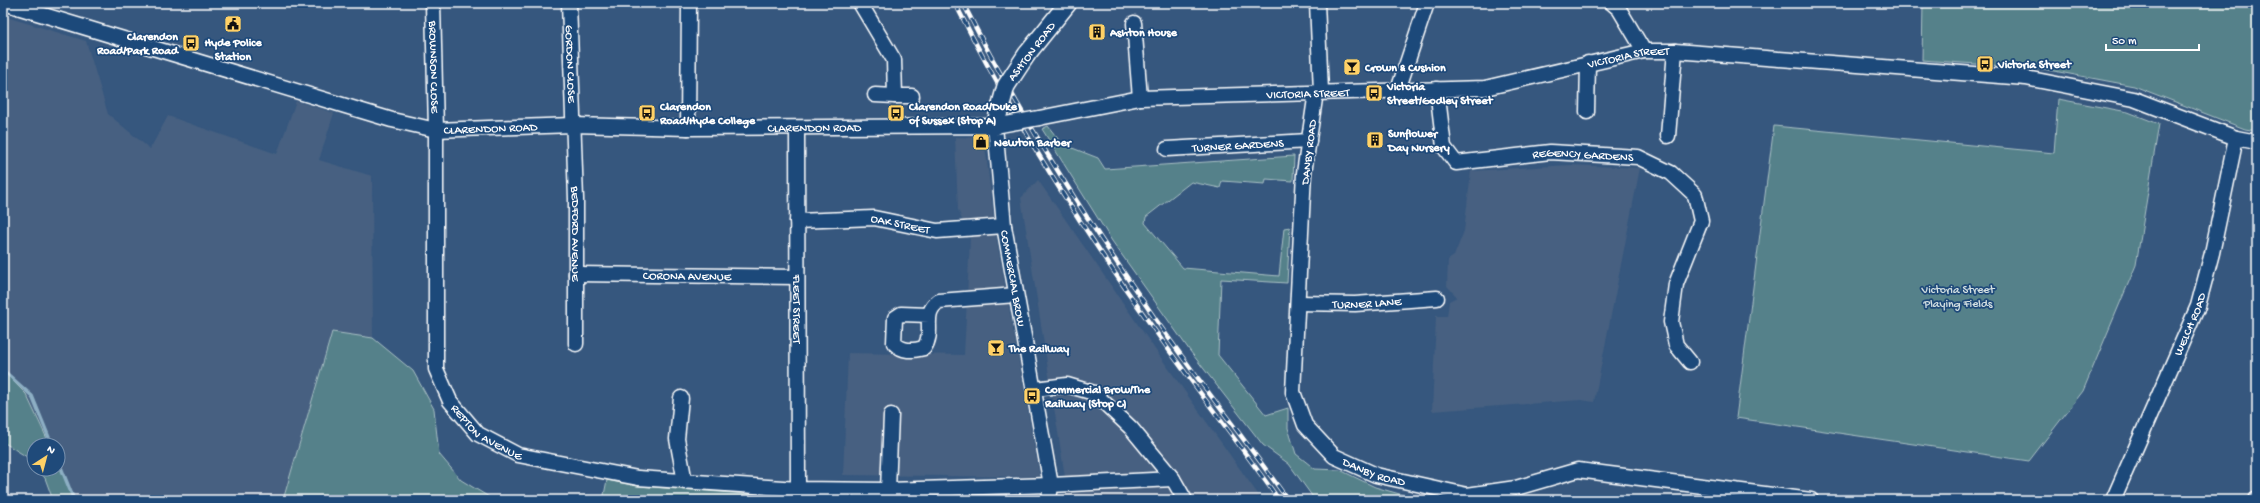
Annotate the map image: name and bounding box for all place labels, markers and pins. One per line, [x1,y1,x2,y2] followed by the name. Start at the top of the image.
[223,14,243,34] public building icon: Hyde Police Station
[1087,22,1107,42] building icon: Ashton House
[1109,27,1178,41] place label: Ashton House
[96,31,180,59] place label: Clarendon Road/Park Road
[181,33,201,53] bus stop icon: Clarendon Road/Park Road
[204,37,262,65] place label: Hyde Police Station
[1975,54,1995,74] bus stop icon: Victoria Street
[1342,57,1362,77] bar icon: Crown & Cushion
[1997,59,2072,73] place label: Victoria Street
[1364,62,1446,76] place label: Crown & Cushion
[1386,81,1493,109] place label: Victoria Street/Godley Street
[1364,83,1384,103] bus stop icon: Victoria Street/Godley Street
[659,101,756,129] place label: Clarendon Road/Hyde College
[908,101,1018,129] place label: Clarendon Road/Duke of Sussex (Stop A)
[637,103,657,123] bus stop icon: Clarendon Road/Hyde College
[886,103,906,123] bus stop icon: Clarendon Road/Duke of Sussex (Stop A)
[1387,128,1450,156] place label: Sunflower Day Nursery
[1365,130,1385,150] building icon: Sunflower Day Nursery
[971,132,991,152] shop icon: Newton Barber
[994,137,1073,151] place label: Newton Barber
[986,338,1006,358] bar icon: The Railway
[1008,343,1069,357] place label: The Railway
[1044,384,1151,412] place label: Commercial Brow/The Railway (Stop C)
[1022,386,1042,406] bus stop icon: Commercial Brow/The Railway (Stop C)

